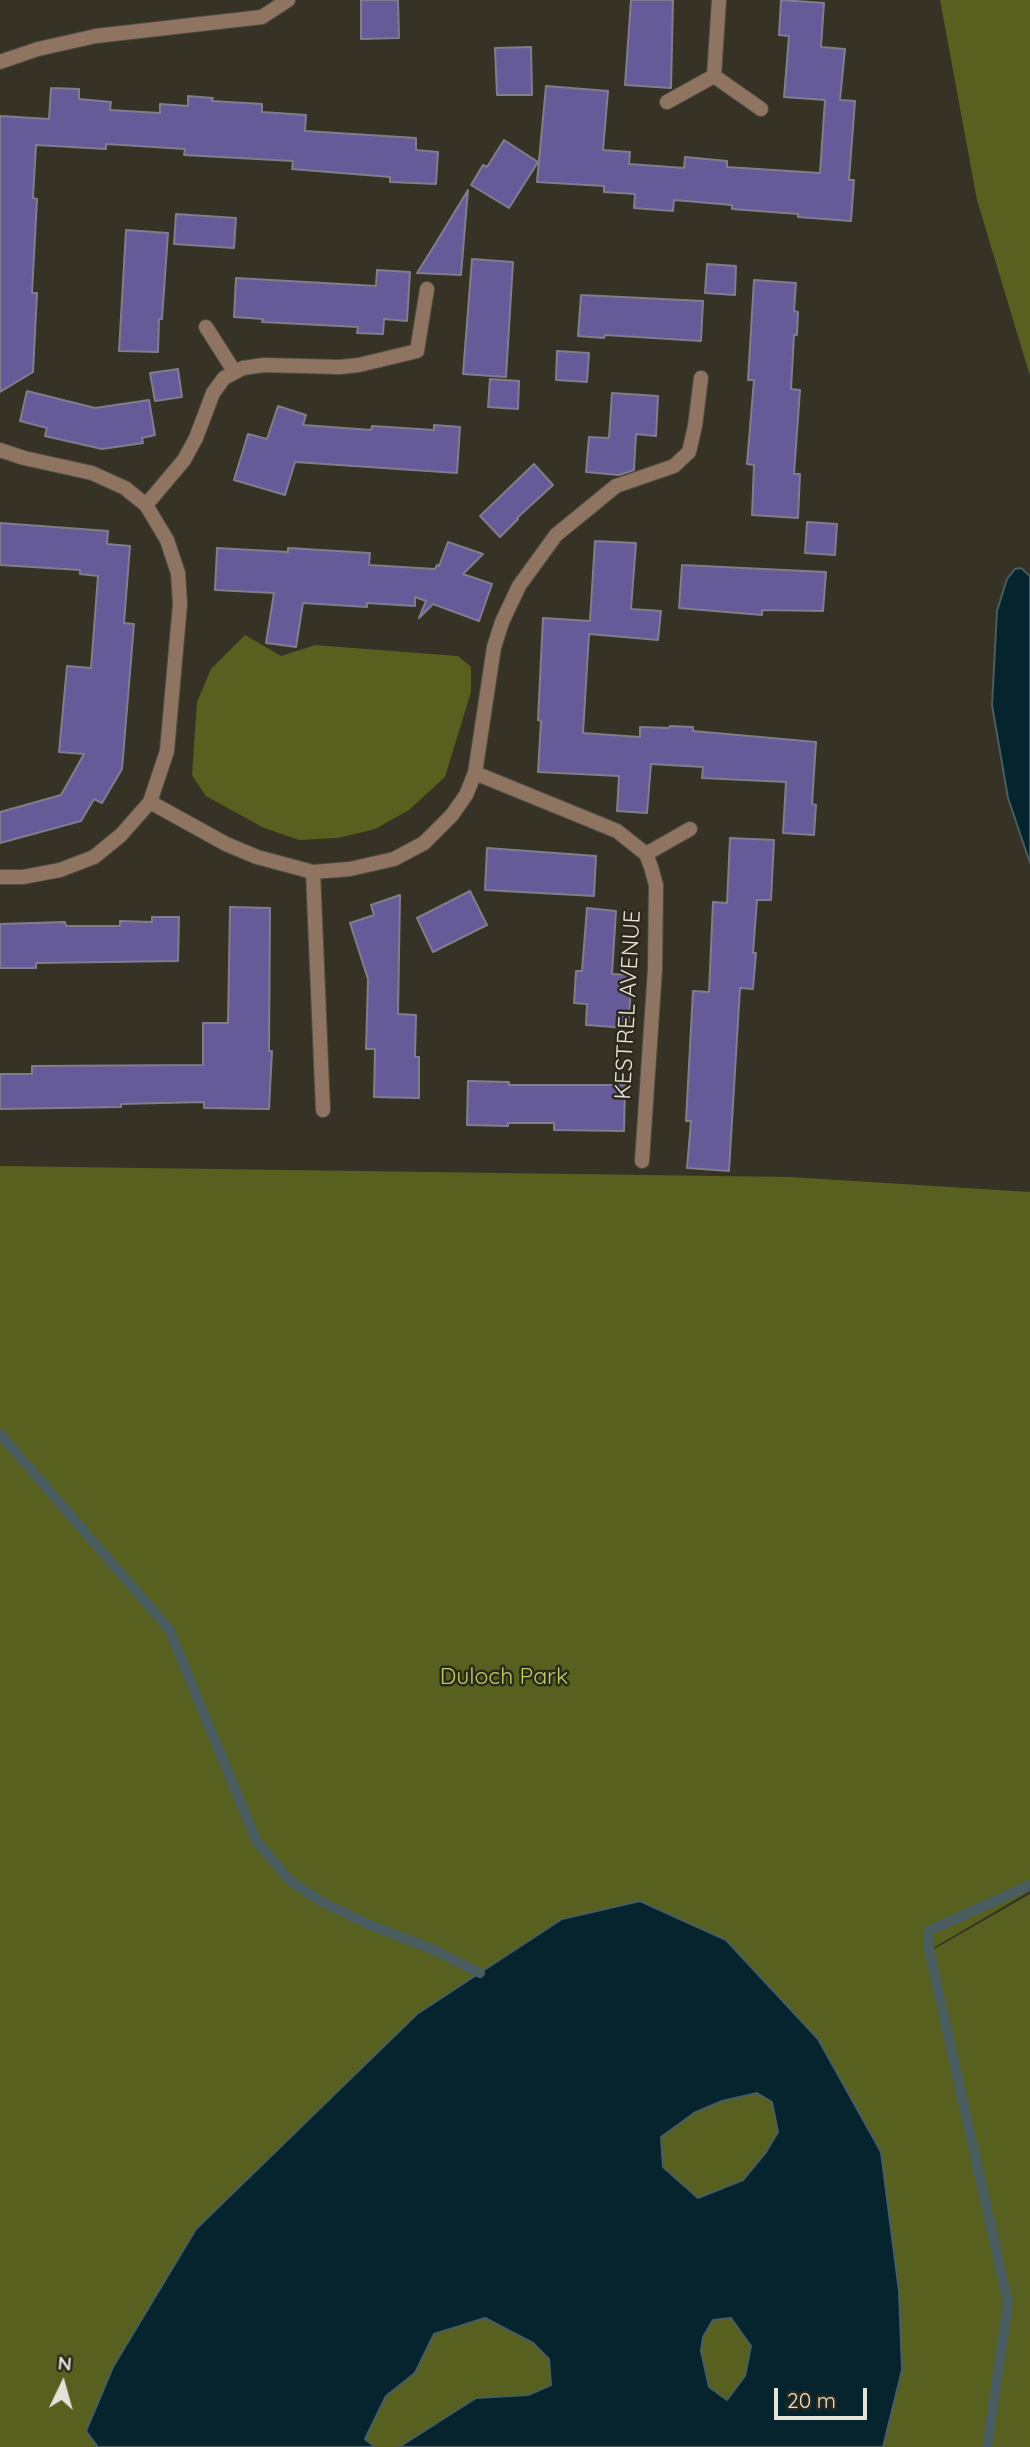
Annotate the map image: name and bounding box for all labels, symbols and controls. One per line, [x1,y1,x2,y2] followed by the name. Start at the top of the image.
[609,910,647,1100] street label: KESTREL AVENUE
[440,1663,568,1691] park label: Duloch Park
[28,2349,98,2419] north arrow
[57,2351,73,2376] text: N
[778,2374,871,2418] scale bar
[787,2387,836,2413] text: 20 m

